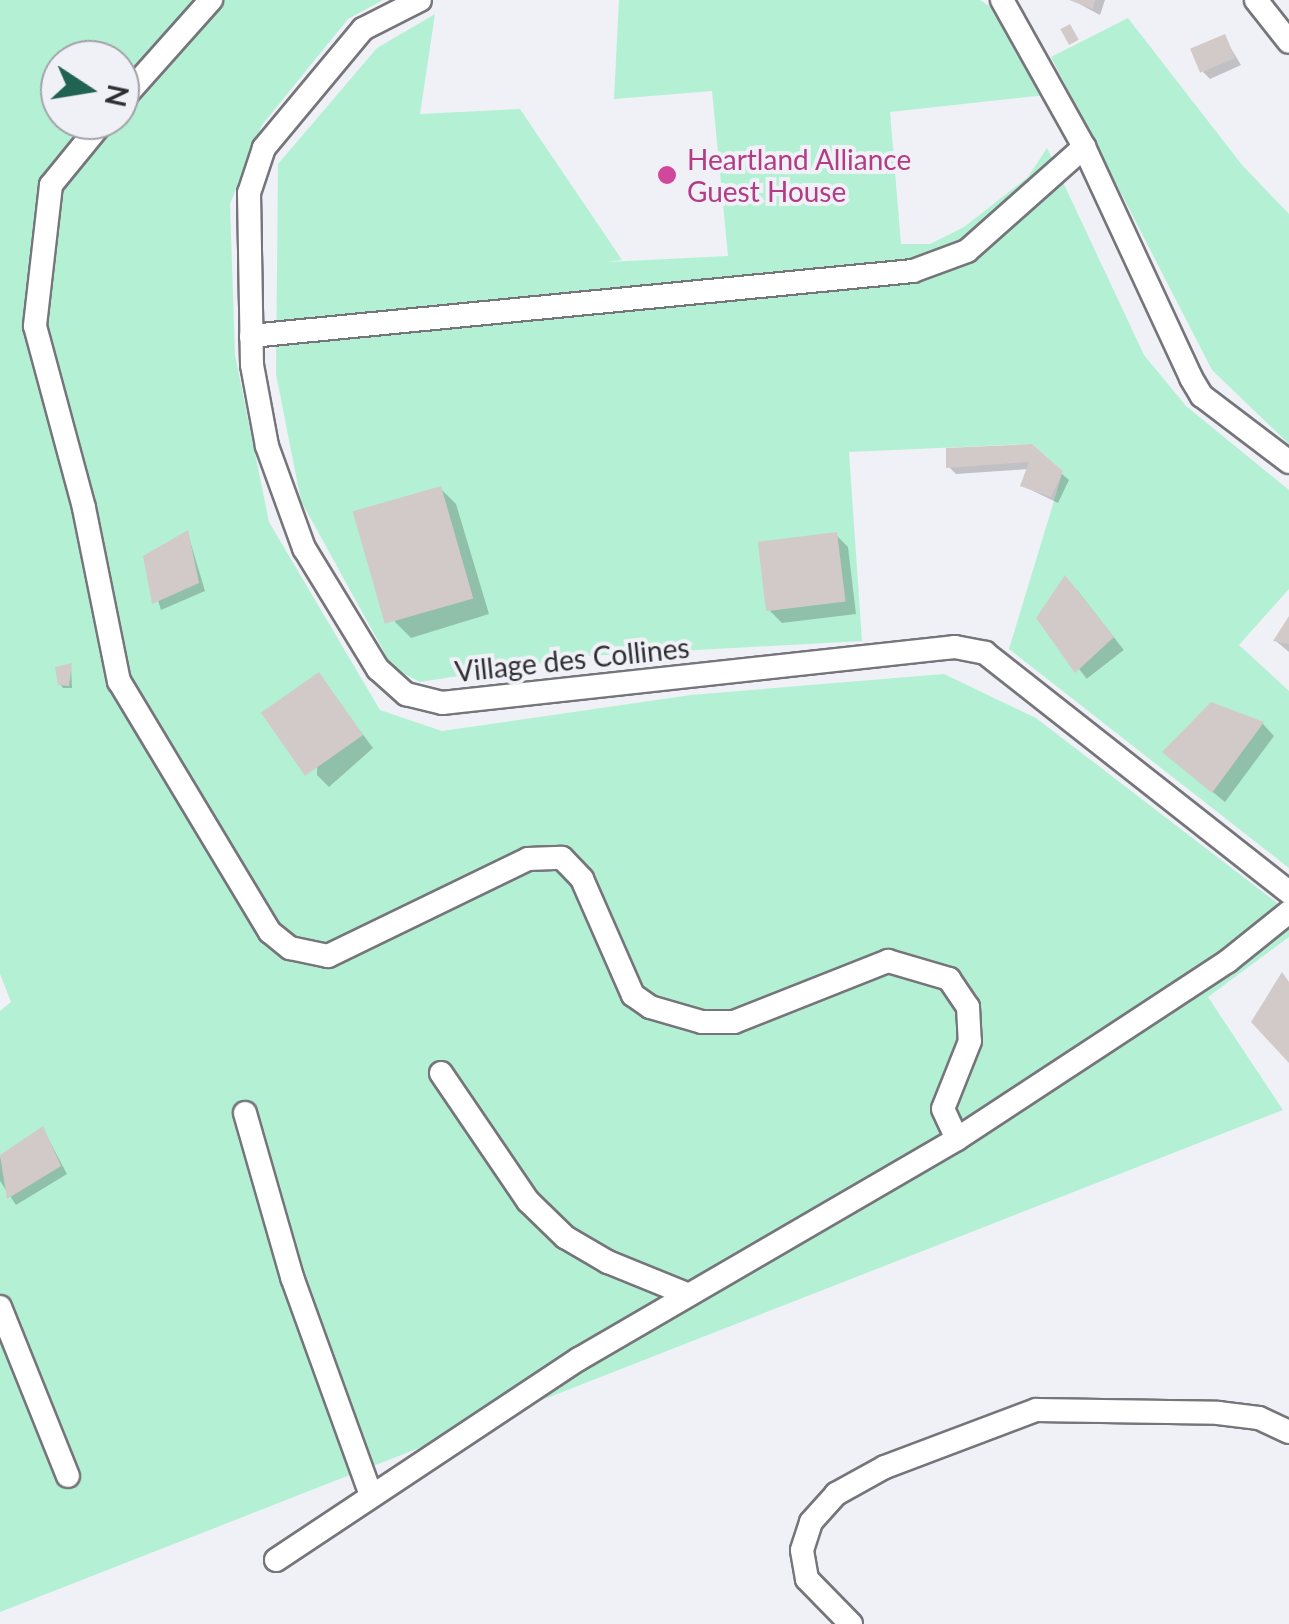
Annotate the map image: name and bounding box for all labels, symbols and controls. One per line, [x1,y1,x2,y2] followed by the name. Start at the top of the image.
[40,40,140,140] north arrow
[99,82,136,110] text: N
[687,142,912,208] place label: Heartland Alliance Guest House
[656,164,678,186] marker: Heartland Alliance Guest House
[453,630,691,688] street label: Village des Collines

